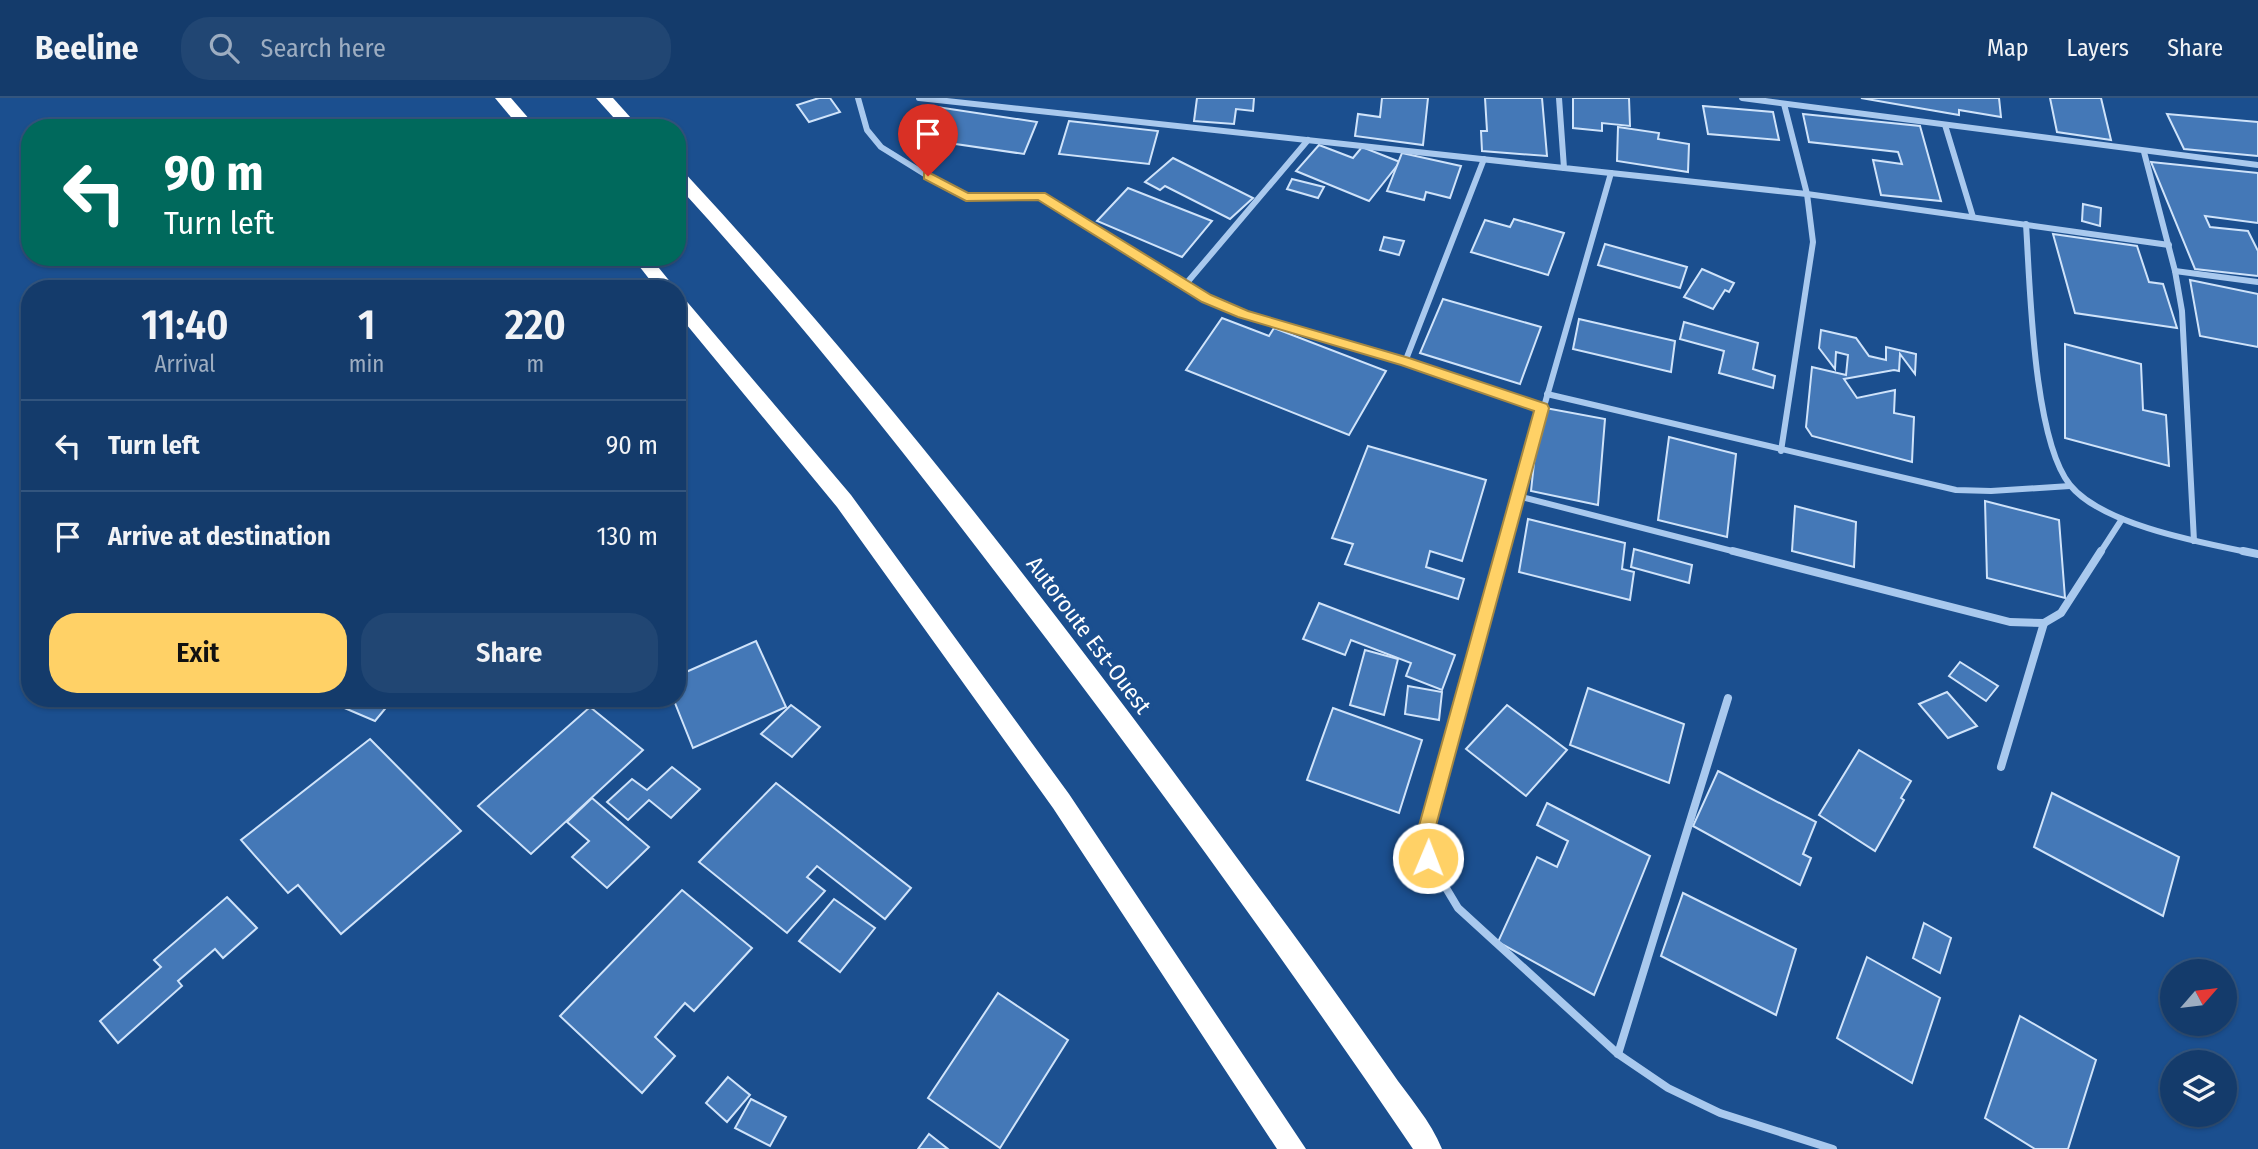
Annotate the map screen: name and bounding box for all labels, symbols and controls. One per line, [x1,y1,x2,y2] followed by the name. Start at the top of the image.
[181,17,671,80] search box
[35,28,139,68] text: Beeline
[205,29,243,67] icon: search
[261,33,386,64] text: Search here
[1987,34,2029,62] text: Map
[2067,34,2129,62] text: Layers
[2167,34,2223,62] text: Share
[898,104,958,176] pin
[909,115,947,153] icon: arrive
[164,144,264,203] text: 90 m
[49,147,140,238] icon: left
[164,204,274,242] text: Turn left
[141,300,229,350] text: 11:40
[358,300,375,350] text: 1
[505,300,566,350] text: 220
[154,350,215,378] text: Arrival
[349,350,384,378] text: min
[526,350,544,378] text: m
[49,427,87,465] icon: left
[108,430,200,461] text: Turn left
[606,430,658,461] text: 90 m
[49,518,87,556] icon: arrive
[108,521,331,552] text: Arrive at destination
[596,521,658,552] text: 130 m
[1021,551,1158,720] street label: Autoroute Est-Ouest
[49,613,347,693] button: Exit
[361,613,658,693] button: Share
[1391,821,1465,895] position arrow
[2160,959,2236,1036] north arrow
[2160,959,2237,1127] map controls
[2160,1050,2237,1127] button: layers

